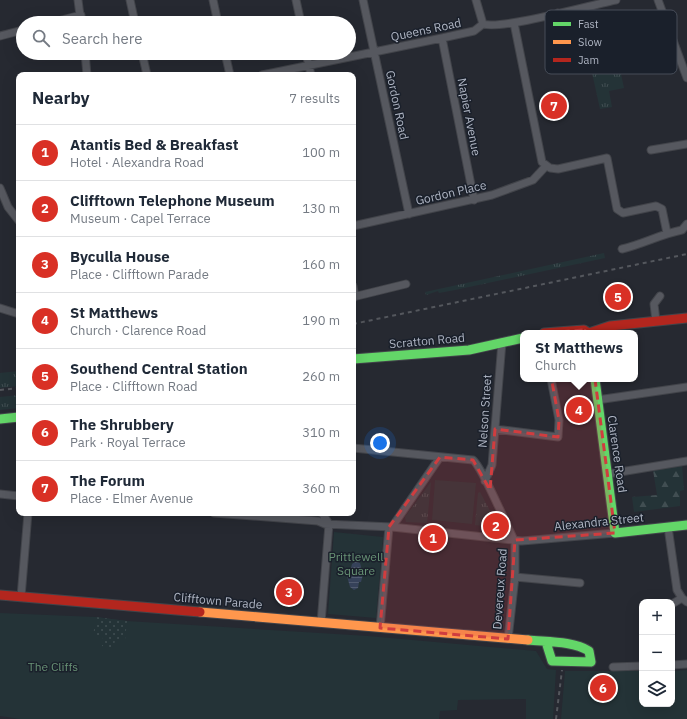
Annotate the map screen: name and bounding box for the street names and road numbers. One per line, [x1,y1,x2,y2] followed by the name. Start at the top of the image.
[389,15,462,44] street label: Queens Road
[383,69,412,141] street label: Gordon Road
[455,77,484,157] street label: Napier Avenue
[414,177,488,208] street label: Gordon Place
[388,330,465,351] street label: Scratton Road
[474,374,495,448] street label: Nelson Street
[605,414,630,494] street label: Clarence Road
[553,509,645,534] street label: Alexandra Street
[489,548,510,630] street label: Devereux Road
[173,589,263,612] street label: Clifftown Parade

